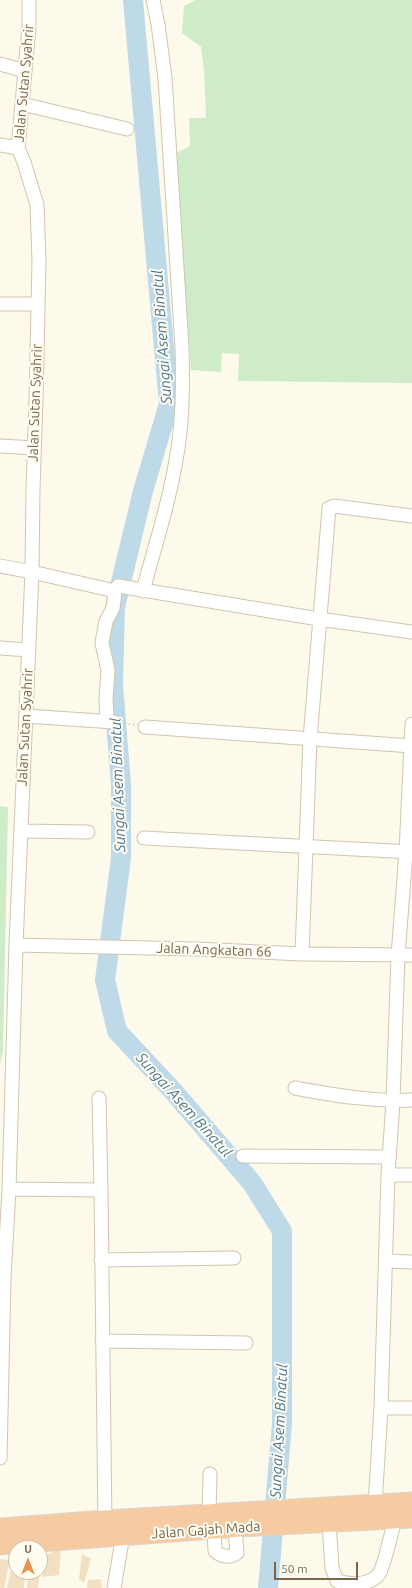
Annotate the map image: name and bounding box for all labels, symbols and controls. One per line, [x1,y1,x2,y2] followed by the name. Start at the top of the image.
[10,23,38,143] street label: Jalan Sutan Syahrir
[148,269,176,405] water label: Sungai Asem Binatul
[25,344,45,462] street label: Jalan Sutan Syahrir
[14,667,36,787] street label: Jalan Sutan Syahrir
[107,717,129,853] water label: Sungai Asem Binatul
[156,940,272,960] street label: Jalan Angkatan 66
[132,1049,236,1161] water label: Sungai Asem Binatul
[266,1363,292,1499] water label: Sungai Asem Binatul
[151,1518,261,1542] street label: Jalan Gajah Mada
[8,1540,48,1580] north arrow
[24,1543,32,1555] text: U
[276,1554,360,1580] scale bar
[281,1562,308,1575] text: 50 m

